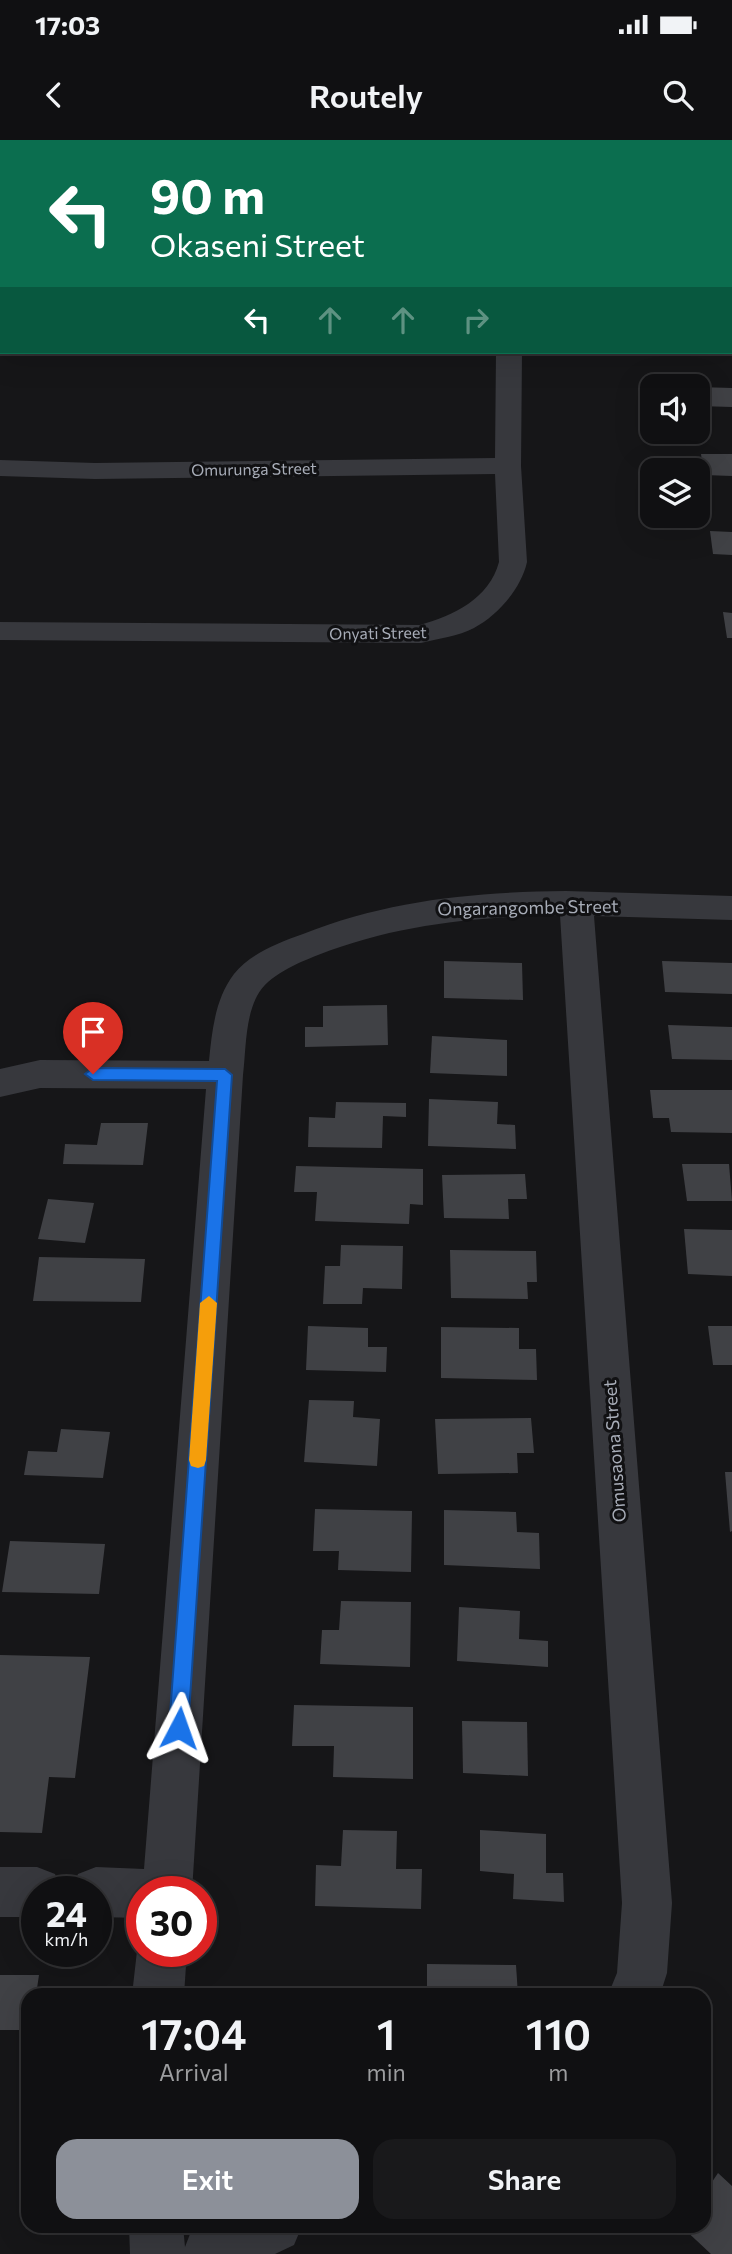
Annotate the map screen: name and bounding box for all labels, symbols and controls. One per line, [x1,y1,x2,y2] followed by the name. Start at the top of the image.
[35,9,100,40] text: 17:03
[309,75,423,115] text: Routely
[35,76,73,114] icon: back
[659,76,697,114] icon: search
[150,164,265,224] text: 90 m
[35,168,126,259] icon: left
[150,224,365,264] text: Okaseni Street
[238,301,276,339] icon: left
[311,301,349,339] icon: ahead
[384,301,422,339] icon: ahead
[457,301,495,339] icon: right
[640,374,710,528] map controls
[640,374,710,444] button: sound
[191,458,317,479] street label: Omurunga Street
[640,458,710,528] button: layers
[329,622,427,643] street label: Onyati Street
[437,894,619,920] street label: Ongarangombe Street
[63,1002,123,1074] pin
[74,1013,112,1051] icon: arrive
[598,1379,630,1523] street label: Omusaona Street
[142,1691,216,1765] position arrow
[126,1876,217,1967] speed limit sign: 30
[46,1891,87,1934] text: 24
[45,1928,88,1950] text: km/h
[141,2007,247,2059] text: 17:04
[377,2007,396,2059] text: 1
[526,2007,591,2059] text: 110
[159,2058,229,2086] text: Arrival
[367,2058,406,2086] text: min
[548,2058,568,2086] text: m
[56,2139,359,2219] button: Exit
[373,2139,676,2219] button: Share

